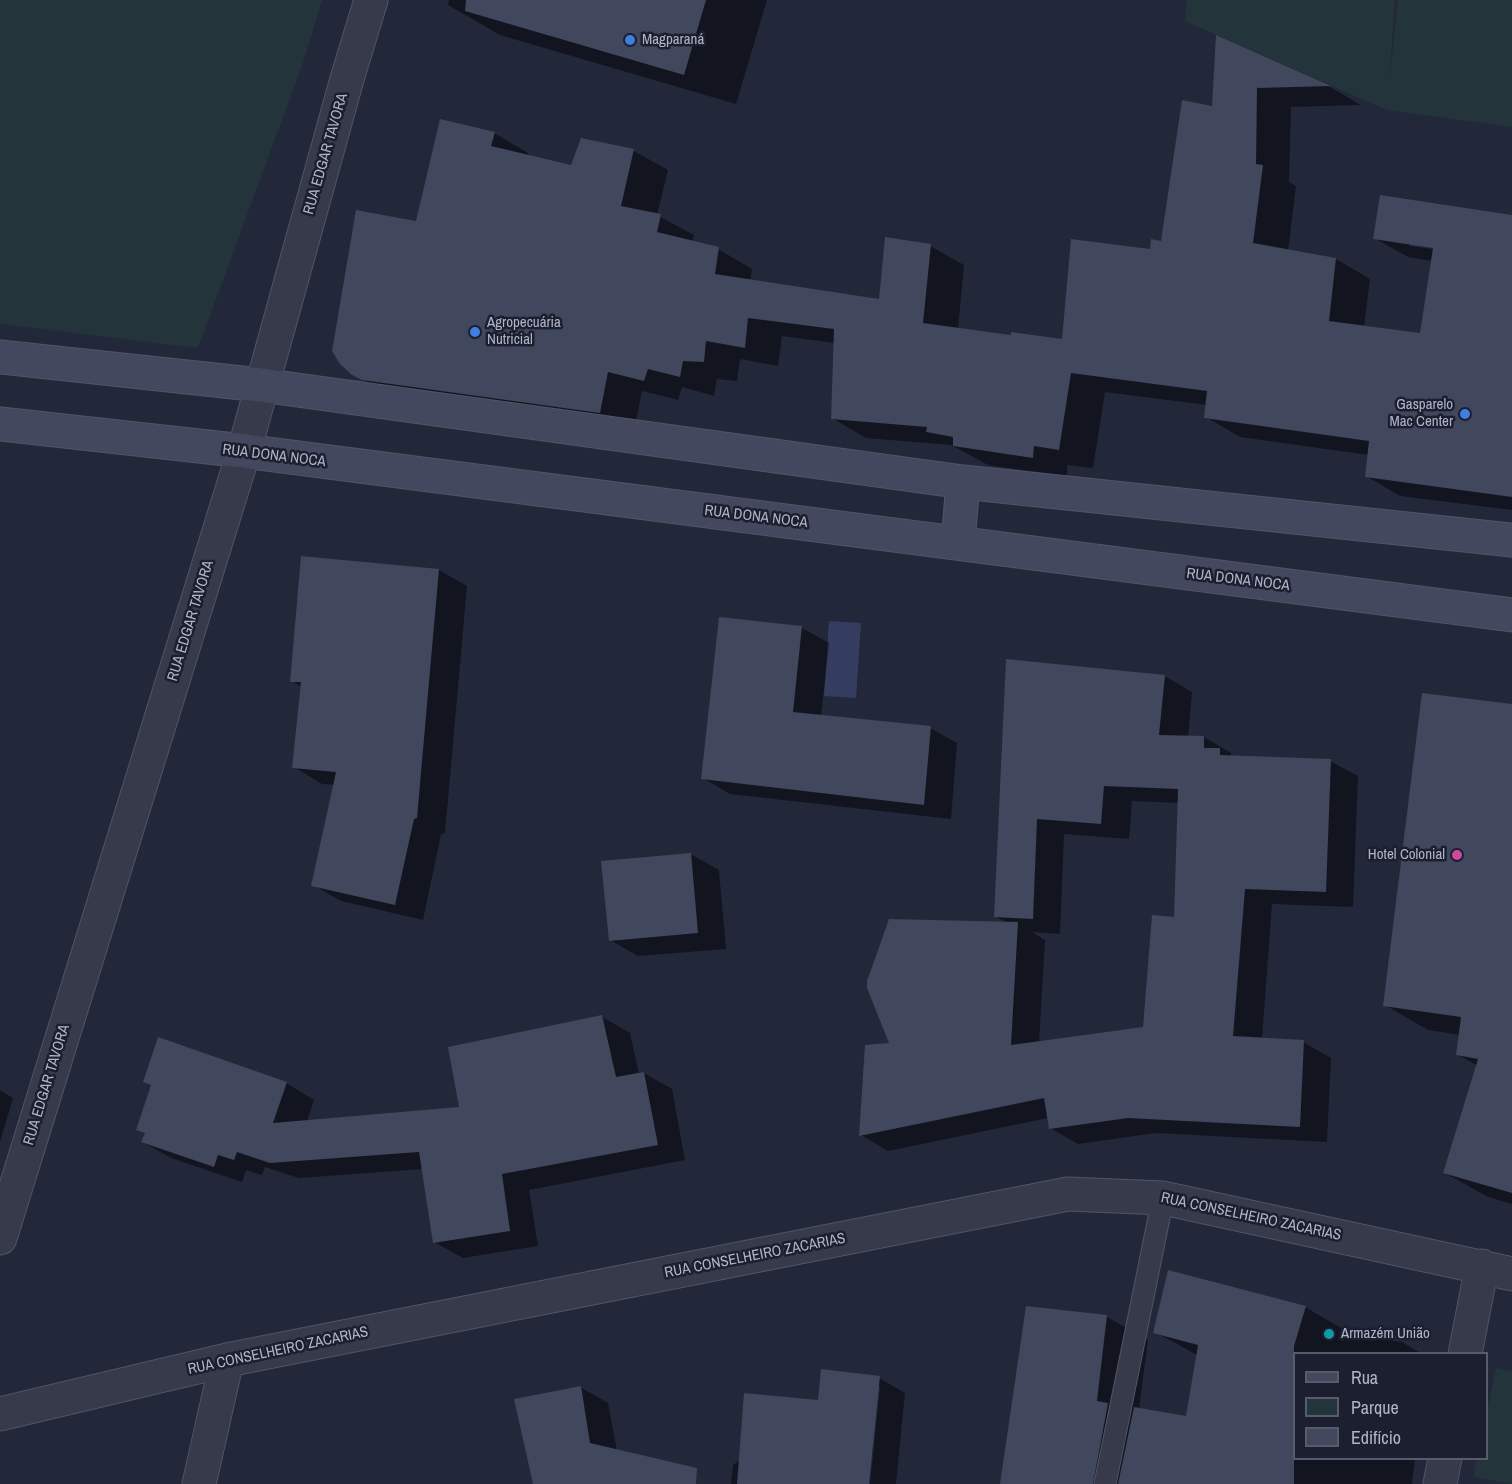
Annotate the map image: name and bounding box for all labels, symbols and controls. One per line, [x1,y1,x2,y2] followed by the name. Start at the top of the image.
[642,31,704,49] place label: Magparaná
[623,33,637,47] marker: Magparaná
[300,91,352,217] street label: RUA EDGAR TAVORA
[487,314,561,349] place label: Agropecuária Nutricial
[468,325,482,339] marker: Agropecuária Nutricial
[1389,396,1453,431] place label: Gasparelo Mac Center
[1458,407,1472,421] marker: Gasparelo Mac Center
[221,441,327,471] street label: RUA DONA NOCA
[703,502,809,532] street label: RUA DONA NOCA
[164,558,218,684] street label: RUA EDGAR TAVORA
[1185,565,1291,595] street label: RUA DONA NOCA
[1368,846,1445,864] place label: Hotel Colonial
[1450,848,1464,862] marker: Hotel Colonial
[20,1022,74,1148] street label: RUA EDGAR TAVORA
[1159,1189,1343,1245] street label: RUA CONSELHEIRO ZACARIAS
[663,1230,847,1282] street label: RUA CONSELHEIRO ZACARIAS
[186,1323,370,1379] street label: RUA CONSELHEIRO ZACARIAS
[1341,1325,1430,1343] place label: Armazém União
[1322,1327,1336,1341] marker: Armazém União
[1293,1352,1488,1460] legend
[1351,1365,1378,1390] text: Rua
[1351,1395,1399,1420] text: Parque
[1351,1425,1401,1450] text: Edifício

